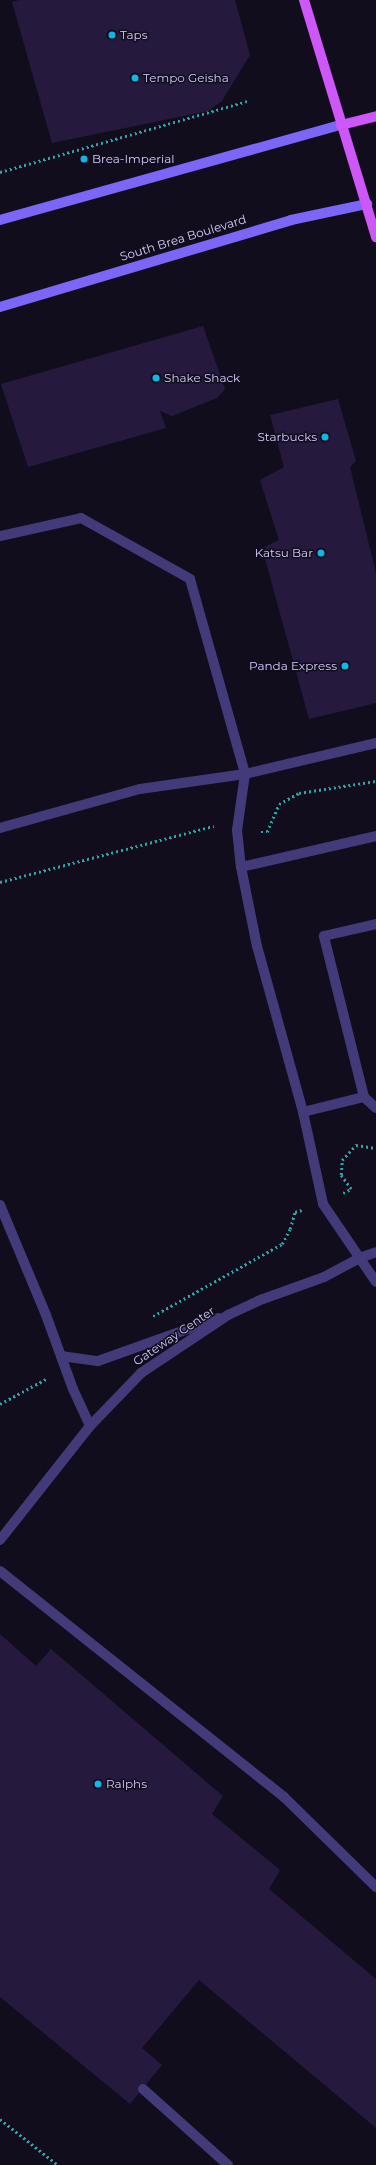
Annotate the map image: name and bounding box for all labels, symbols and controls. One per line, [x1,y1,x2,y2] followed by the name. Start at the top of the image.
[120,28,148,42] place label: Taps
[107,30,117,40] marker: Taps
[143,71,229,85] place label: Tempo Geisha
[130,73,140,83] marker: Tempo Geisha
[92,152,174,166] place label: Brea-Imperial
[79,154,89,164] marker: Brea-Imperial
[118,212,248,264] street label: South Brea Boulevard
[164,371,240,385] place label: Shake Shack
[151,373,161,383] marker: Shake Shack
[257,430,317,444] place label: Starbucks
[320,432,330,442] marker: Starbucks
[255,546,313,560] place label: Katsu Bar
[316,548,326,558] marker: Katsu Bar
[249,659,337,673] place label: Panda Express
[340,661,350,671] marker: Panda Express
[130,1303,218,1369] street label: Gateway Center
[106,1777,147,1791] place label: Ralphs
[93,1779,103,1789] marker: Ralphs

